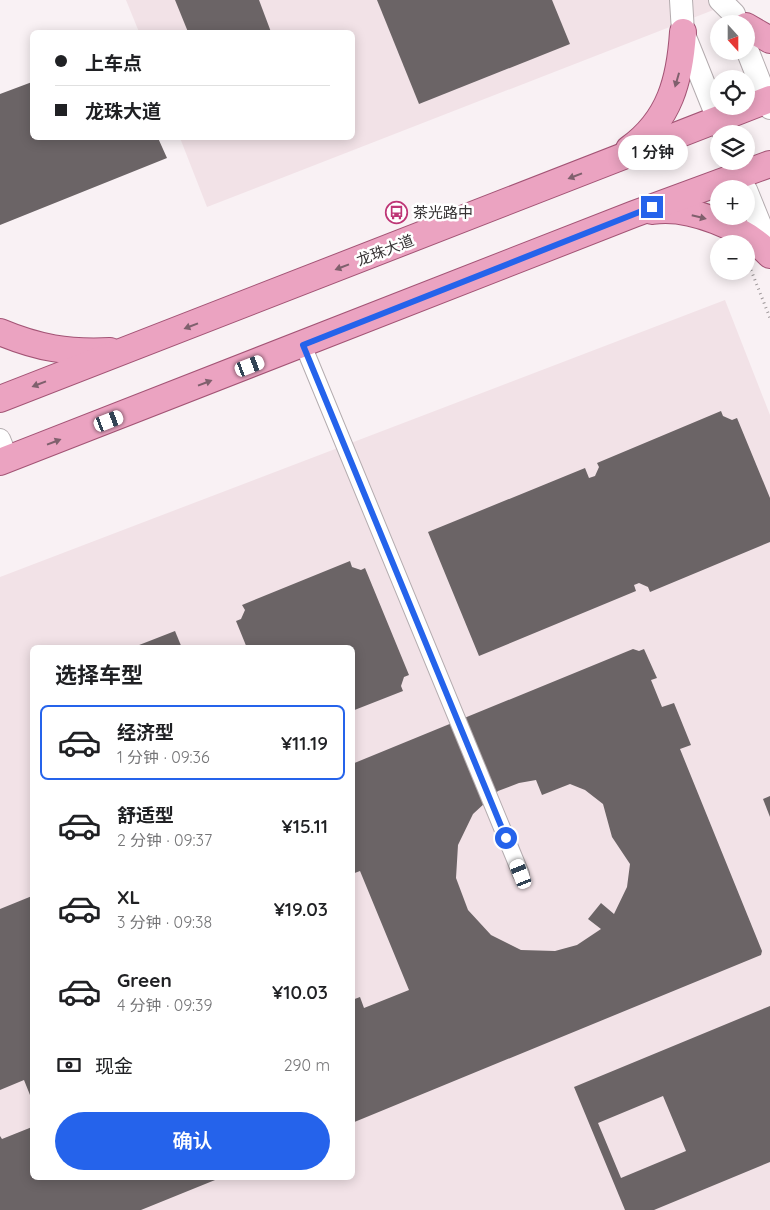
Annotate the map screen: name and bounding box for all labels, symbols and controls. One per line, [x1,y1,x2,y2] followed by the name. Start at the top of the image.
[710,15,755,60] north arrow
[710,15,755,280] map controls
[85,51,142,75] text: 上车点
[710,70,755,115] button: locate
[673,73,681,88] one-way arrow
[85,99,161,123] text: 龙珠大道
[710,125,755,170] button: layers
[617,134,687,170] callout: 1 分钟
[632,142,674,162] text: 1 分钟
[567,172,582,180] one-way arrow
[710,180,755,225] button: +
[641,196,663,218] route end
[385,200,409,224] bus stop icon: 茶光路中
[413,203,473,222] place label: 茶光路中
[691,213,706,221] one-way arrow
[354,230,416,270] street label: 龙珠大道
[710,235,755,280] button: −
[334,263,349,271] one-way arrow
[183,322,198,330] one-way arrow
[233,354,266,378] car
[198,379,213,387] one-way arrow
[31,380,46,388] one-way arrow
[92,409,125,433] car
[47,438,62,446] one-way arrow
[55,661,143,689] text: 选择车型
[57,720,102,765] icon: car
[117,720,174,744] text: 经济型
[281,731,328,755] text: ¥11.19
[117,747,210,767] text: 1 分钟 · 09:36
[57,803,102,848] icon: car
[117,803,174,827] text: 舒适型
[282,814,328,838] text: ¥15.11
[495,827,517,849] route start
[117,830,212,850] text: 2 分钟 · 09:37
[508,857,533,891] car
[117,885,140,909] text: XL
[57,886,102,931] icon: car
[274,897,328,921] text: ¥19.03
[117,912,212,932] text: 3 分钟 · 09:38
[117,968,172,992] text: Green
[57,969,102,1014] icon: car
[272,980,328,1004] text: ¥10.03
[117,995,212,1015] text: 4 分钟 · 09:39
[55,1051,83,1079] icon: cash
[95,1054,133,1078] text: 现金
[284,1055,330,1075] text: 290 m
[55,1112,330,1170] button: 确认

